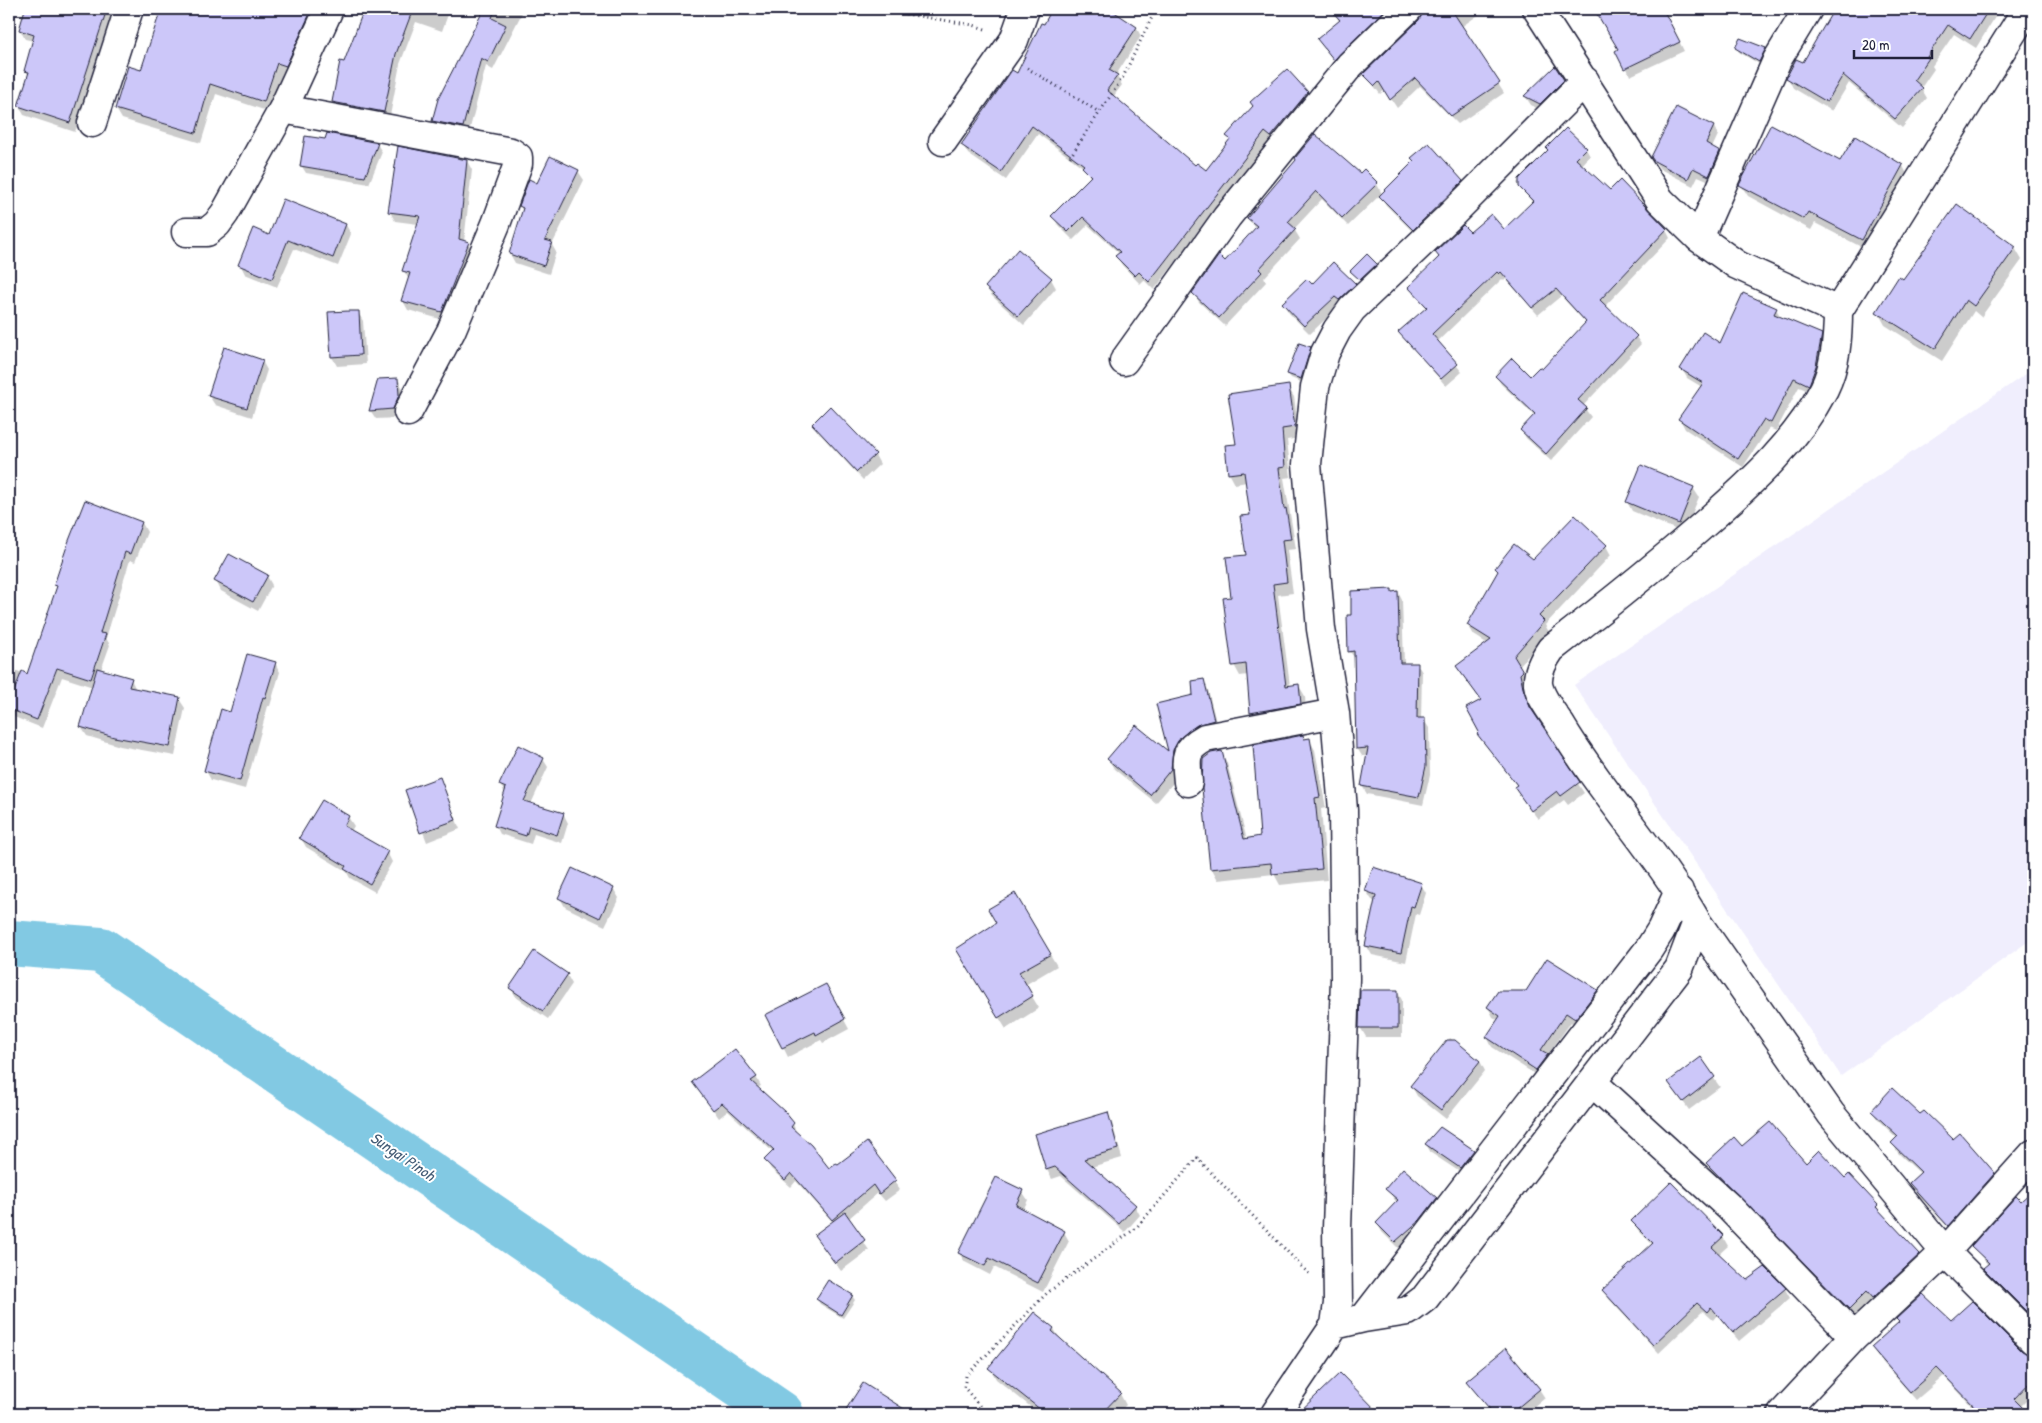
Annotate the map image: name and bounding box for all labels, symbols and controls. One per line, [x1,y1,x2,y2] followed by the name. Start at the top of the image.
[1854,28,1932,60] scale bar
[1862,34,1889,55] text: 20 m
[366,1126,441,1186] water label: Sungai Pinoh

